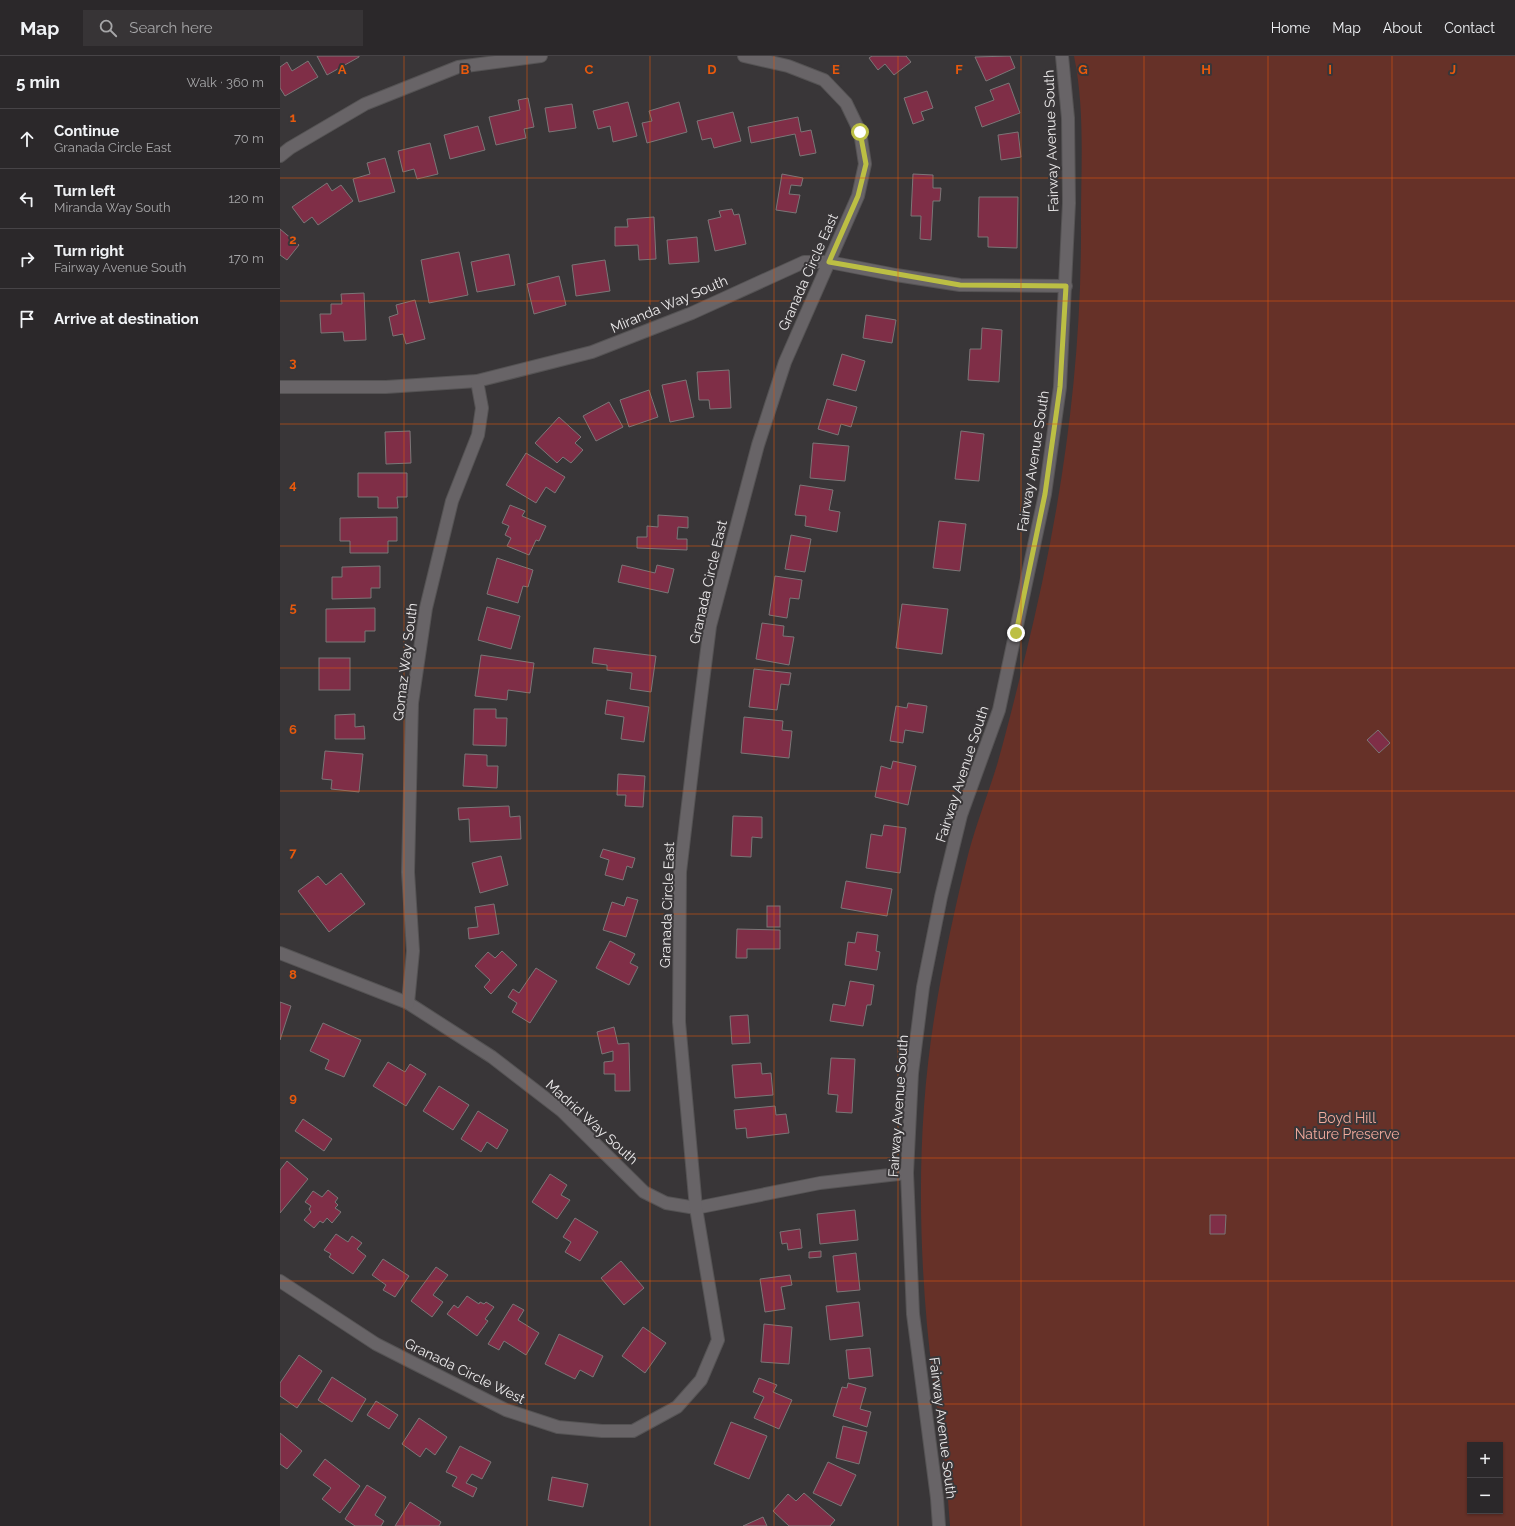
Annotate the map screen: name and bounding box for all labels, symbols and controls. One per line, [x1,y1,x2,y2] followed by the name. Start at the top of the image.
[83,10,363,46] search box
[20,17,59,39] text: Map
[97,17,119,39] icon: search
[129,19,213,37] text: Search here
[1271,20,1310,36] text: Home
[1332,20,1361,36] text: Map
[1383,20,1422,36] text: About
[1444,20,1495,36] text: Contact
[338,62,347,77] text: A
[461,62,470,77] text: B
[585,62,594,77] text: C
[707,62,717,77] text: D
[832,62,840,77] text: E
[955,62,963,77] text: F
[1078,62,1088,77] text: G
[1201,62,1211,77] text: H
[1328,62,1332,77] text: I
[1450,62,1456,77] text: J
[1041,69,1061,213] street label: Fairway Avenue South
[16,72,60,92] text: 5 min
[186,75,264,90] text: Walk · 360 m
[290,110,297,125] text: 1
[54,122,119,140] text: Continue
[851,123,869,141] route start
[16,128,38,150] icon: ahead
[234,131,264,146] text: 70 m
[54,140,171,155] text: Granada Circle East
[54,182,115,200] text: Turn left
[16,188,38,210] icon: left
[228,191,264,206] text: 120 m
[54,200,171,215] text: Miranda Way South
[775,211,841,333] street label: Granada Circle East
[289,232,297,247] text: 2
[54,242,124,260] text: Turn right
[16,248,38,270] icon: right
[228,251,264,266] text: 170 m
[54,260,186,275] text: Fairway Avenue South
[608,272,730,336] street label: Miranda Way South
[16,308,38,330] icon: arrive
[54,310,199,328] text: Arrive at destination
[289,355,297,370] text: 3
[1014,389,1052,533] street label: Fairway Avenue South
[289,477,297,492] text: 4
[686,518,730,645] street label: Granada Circle East
[289,600,297,615] text: 5
[390,602,420,722] street label: Gomaz Way South
[1007,624,1025,642] route end
[932,704,992,844] street label: Fairway Avenue South
[289,722,297,737] text: 6
[657,841,677,968] street label: Granada Circle East
[289,845,297,860] text: 7
[289,967,297,982] text: 8
[885,1034,911,1178] street label: Fairway Avenue South
[543,1076,641,1168] street label: Madrid Way South
[289,1090,297,1105] text: 9
[1295,1110,1399,1142] park label: Boyd Hill Nature Preserve
[402,1335,528,1407] street label: Granada Circle West
[926,1356,960,1500] street label: Fairway Avenue South
[1467,1442,1503,1514] map controls
[1467,1442,1503,1478] button: +
[1467,1478,1503,1514] button: −

